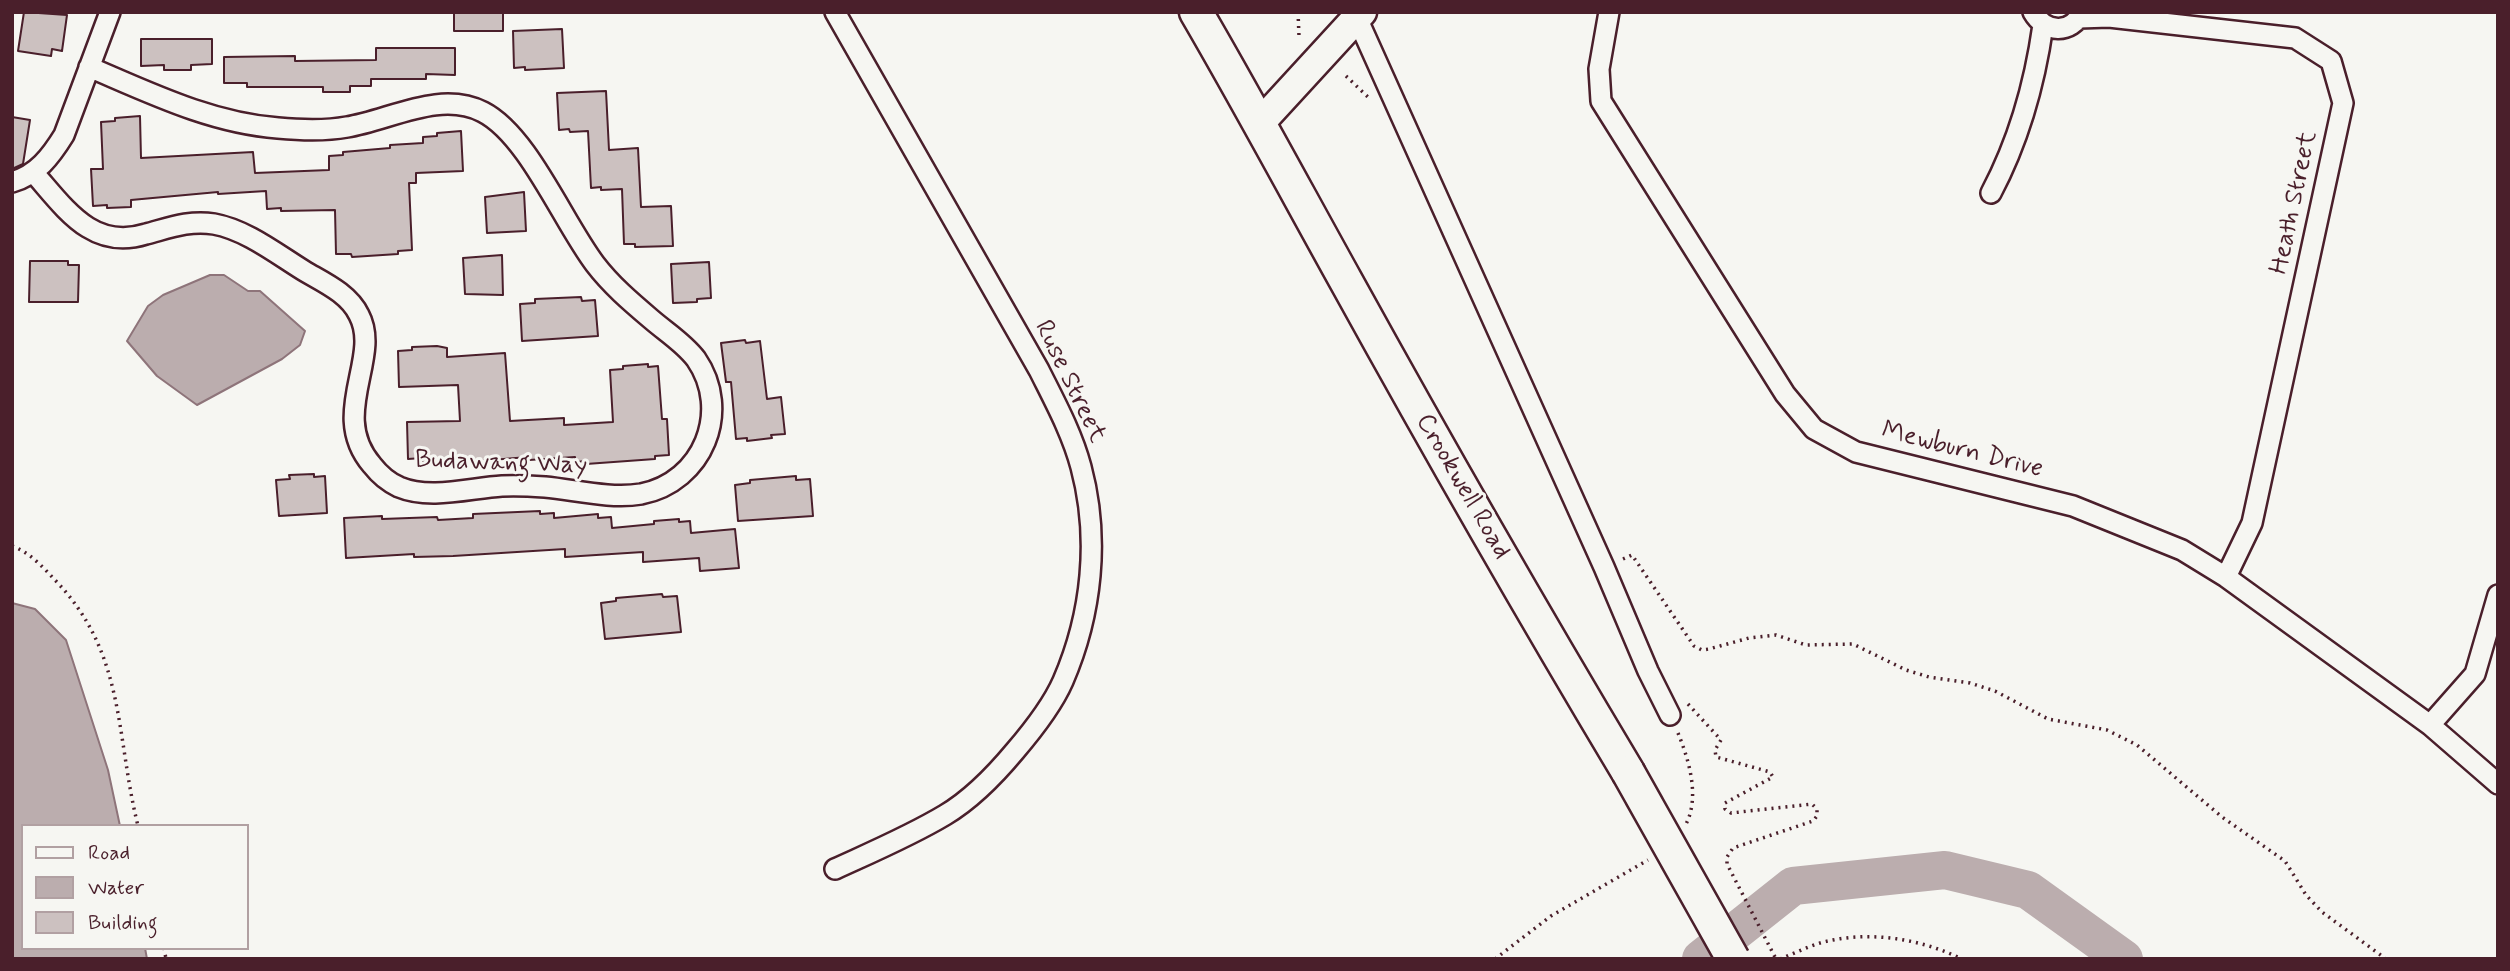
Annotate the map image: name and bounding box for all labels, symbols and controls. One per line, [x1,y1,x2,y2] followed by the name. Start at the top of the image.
[2265,129,2325,277] street label: Heath Street
[1026,316,1112,448] street label: Ruse Street
[1408,409,1516,565] street label: Crookwell Road
[1878,416,2046,486] street label: Mewburn Drive
[414,445,588,483] street label: Budawang Way
[21,824,248,950] legend
[88,839,130,867] text: Road
[88,874,144,902] text: Water
[88,909,158,937] text: Building

